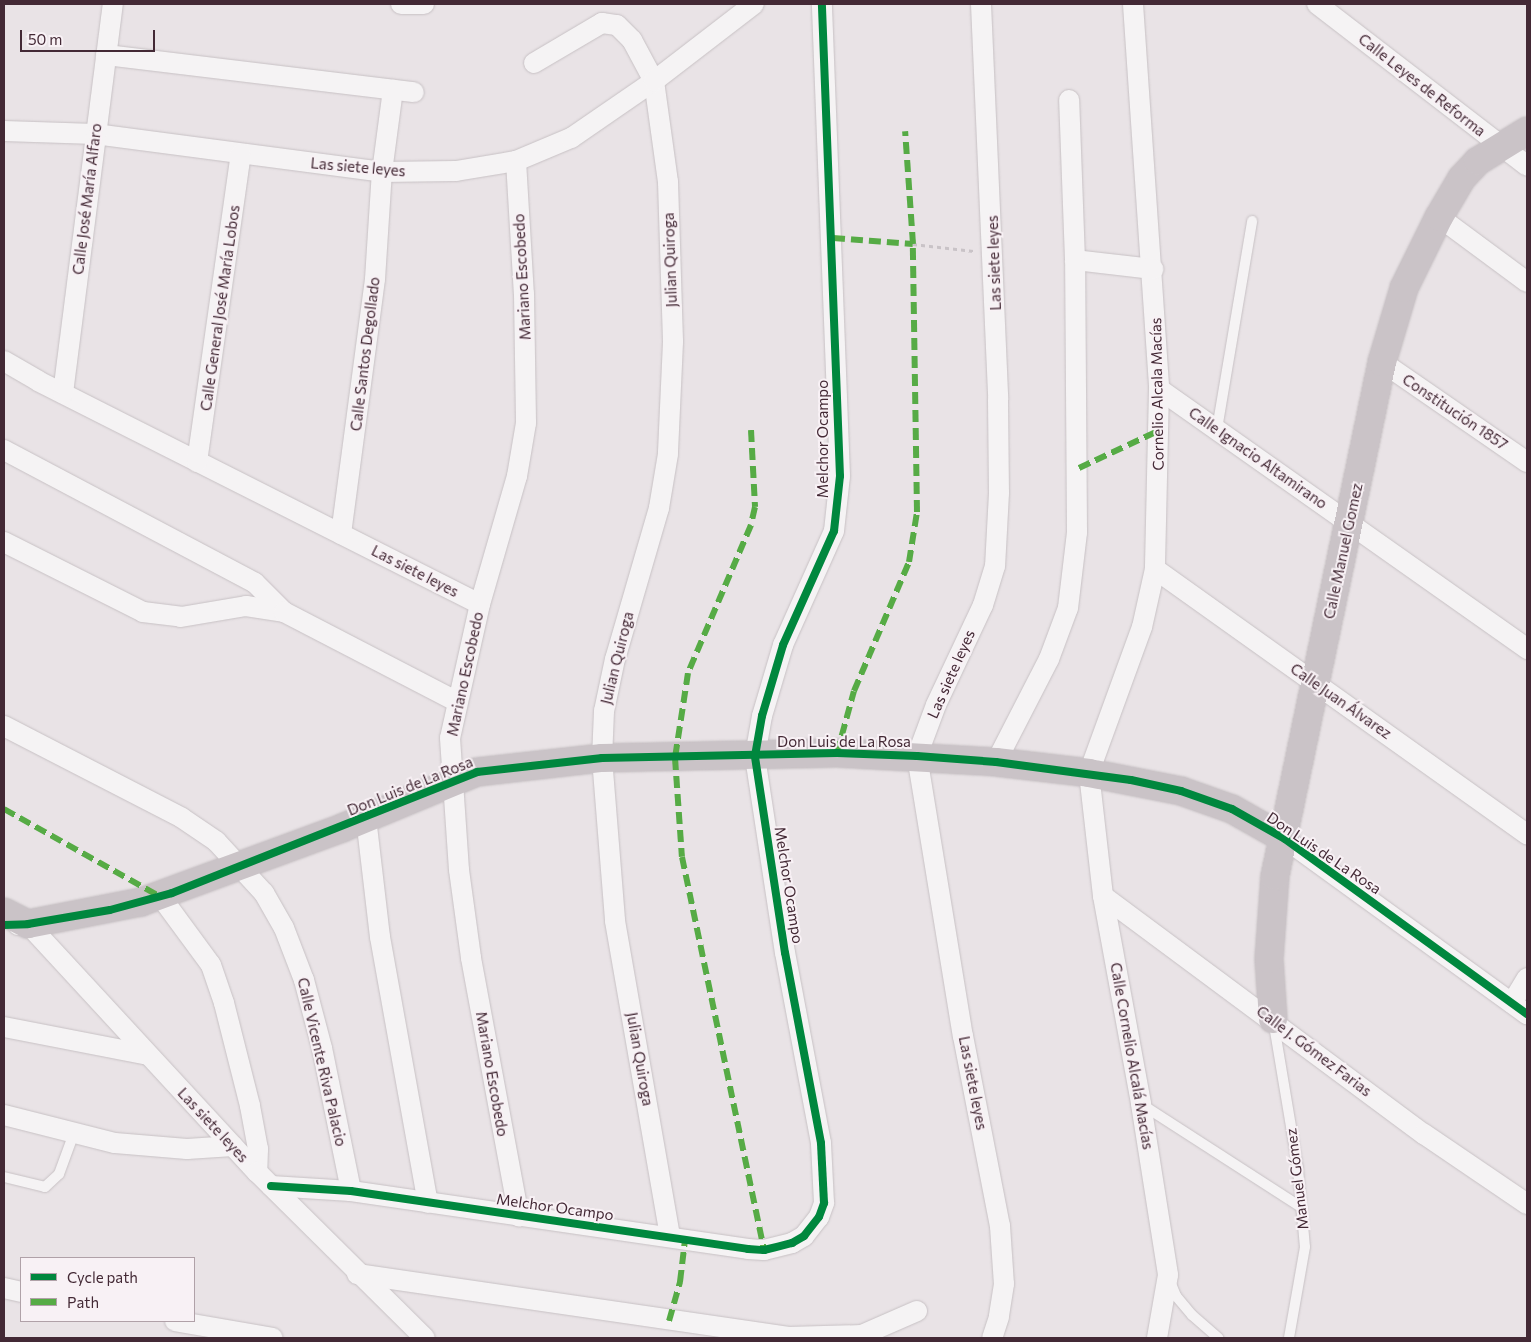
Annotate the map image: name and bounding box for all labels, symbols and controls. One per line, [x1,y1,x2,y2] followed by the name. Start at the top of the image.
[22,20,158,52] scale bar
[28,30,62,48] text: 50 m
[1355,30,1489,140] street label: Calle Leyes de Reforma
[69,122,105,276] street label: Calle José María Alfaro
[310,154,406,180] street label: Las siete leyes
[197,204,243,412] street label: Calle General José María Lobos
[659,212,681,308] street label: Julian Quiroga
[510,213,534,341] street label: Mariano Escobedo
[983,215,1005,311] street label: Las siete leyes
[347,276,383,432] street label: Calle Santos Degollado
[1147,317,1167,471] street label: Cornelio Alcala Macías
[1399,370,1511,454] street label: Constitución 1857
[814,380,832,498] street label: Melchor Ocampo
[1185,403,1331,513] street label: Calle Ignacio Altamirano
[1320,481,1366,621] street label: Calle Manuel Gomez
[368,541,462,601] street label: Las siete leyes
[443,610,487,738] street label: Mariano Escobedo
[597,610,637,706] street label: Julian Quiroga
[923,627,979,721] street label: Las siete leyes
[1287,659,1395,743] street label: Calle Juan Álvarez
[777,733,911,751] street label: Don Luis de La Rosa
[345,753,475,819] street label: Don Luis de La Rosa
[1264,808,1384,898] street label: Don Luis de La Rosa
[771,825,807,945] street label: Melchor Ocampo
[1107,961,1157,1151] street label: Calle Cornelio Alcalá Macías
[294,976,350,1148] street label: Calle Vicente Riva Palacio
[1253,1002,1375,1100] street label: Calle J. Gómez Farias
[472,1010,512,1138] street label: Mariano Escobedo
[623,1011,657,1107] street label: Julian Quiroga
[955,1035,991,1131] street label: Las siete leyes
[174,1084,252,1166] street label: Las siete leyes
[1282,1127,1312,1231] street label: Manuel Gómez
[495,1190,615,1224] street label: Melchor Ocampo
[20,1257,195,1322] legend
[67,1268,138,1286] text: Cycle path
[67,1293,99,1311] text: Path

